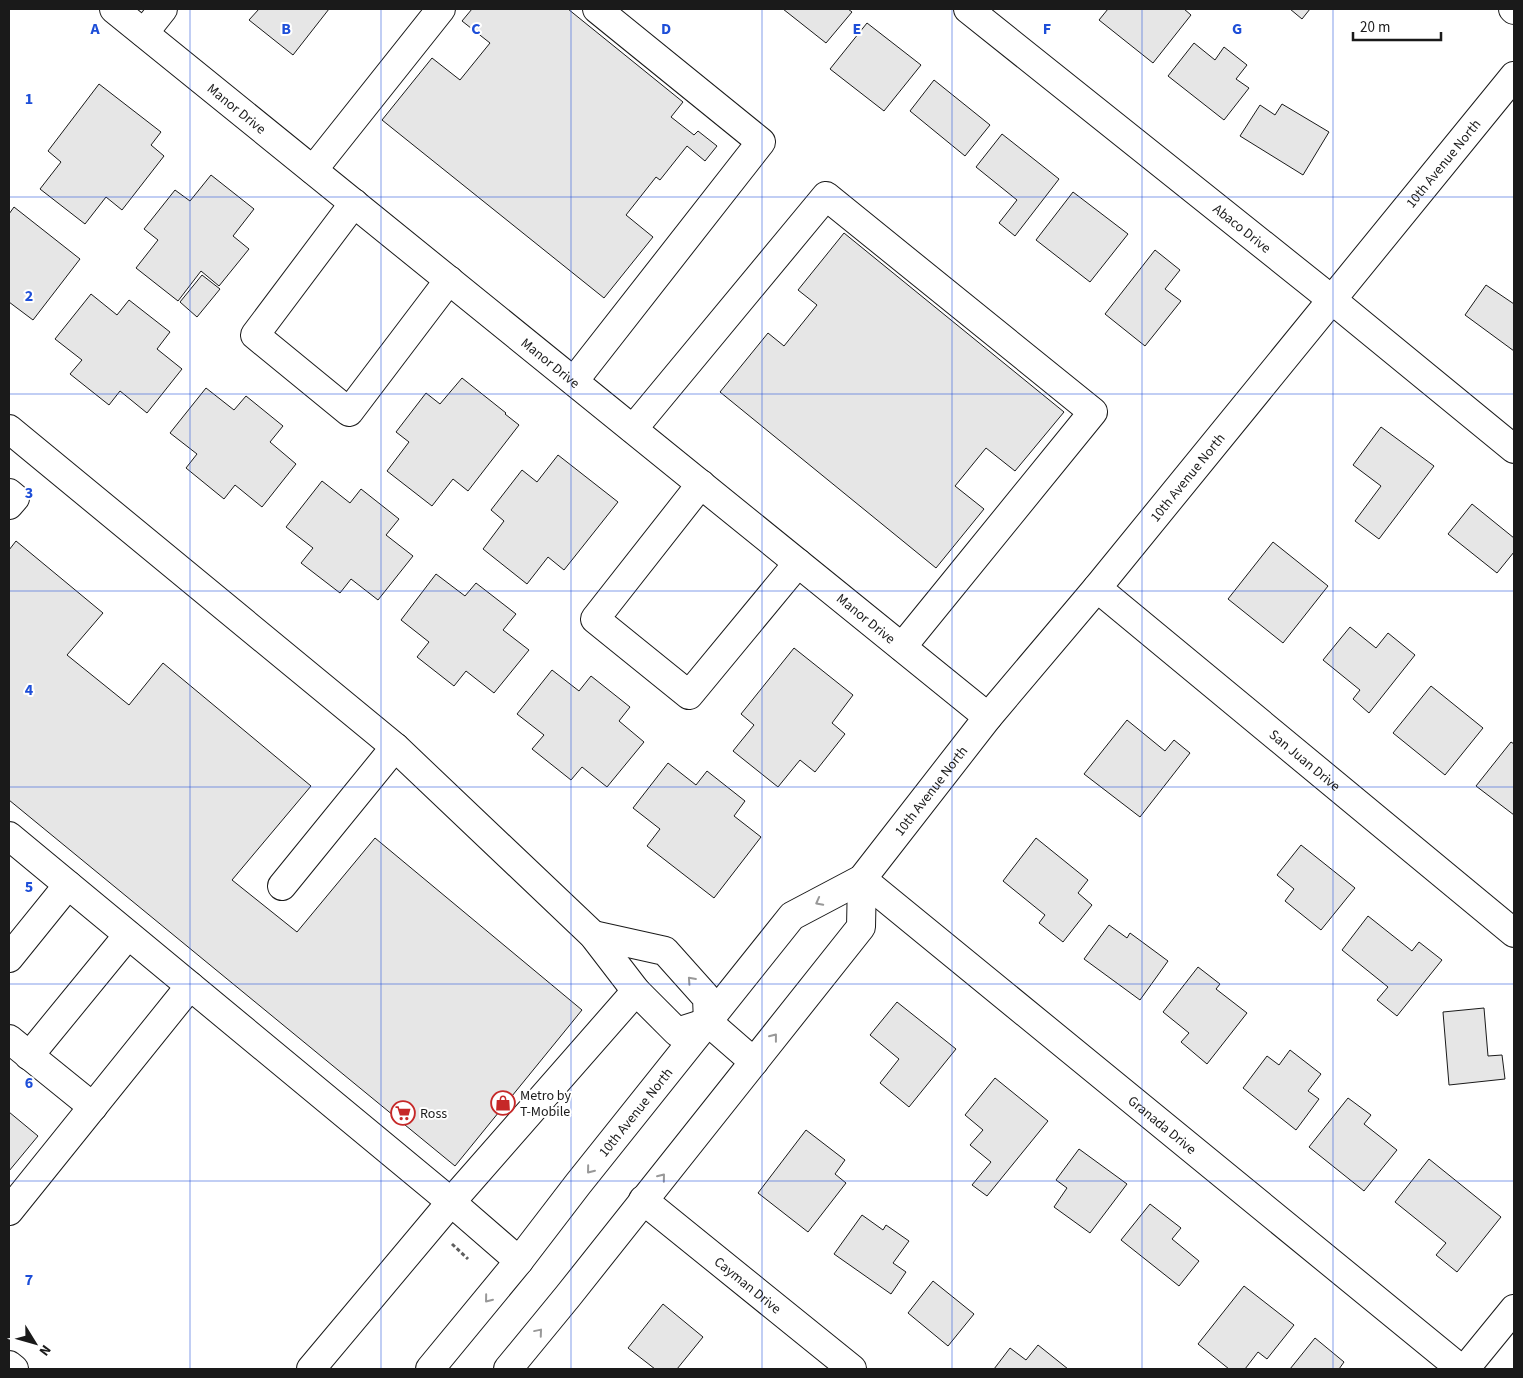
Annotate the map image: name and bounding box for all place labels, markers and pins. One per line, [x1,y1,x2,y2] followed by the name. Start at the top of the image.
[520,1086,572,1122] place label: Metro by T-Mobile
[490,1090,516,1116] shop icon: Metro by T-Mobile
[390,1100,416,1126] supermarket icon: Ross
[420,1104,447,1124] place label: Ross

